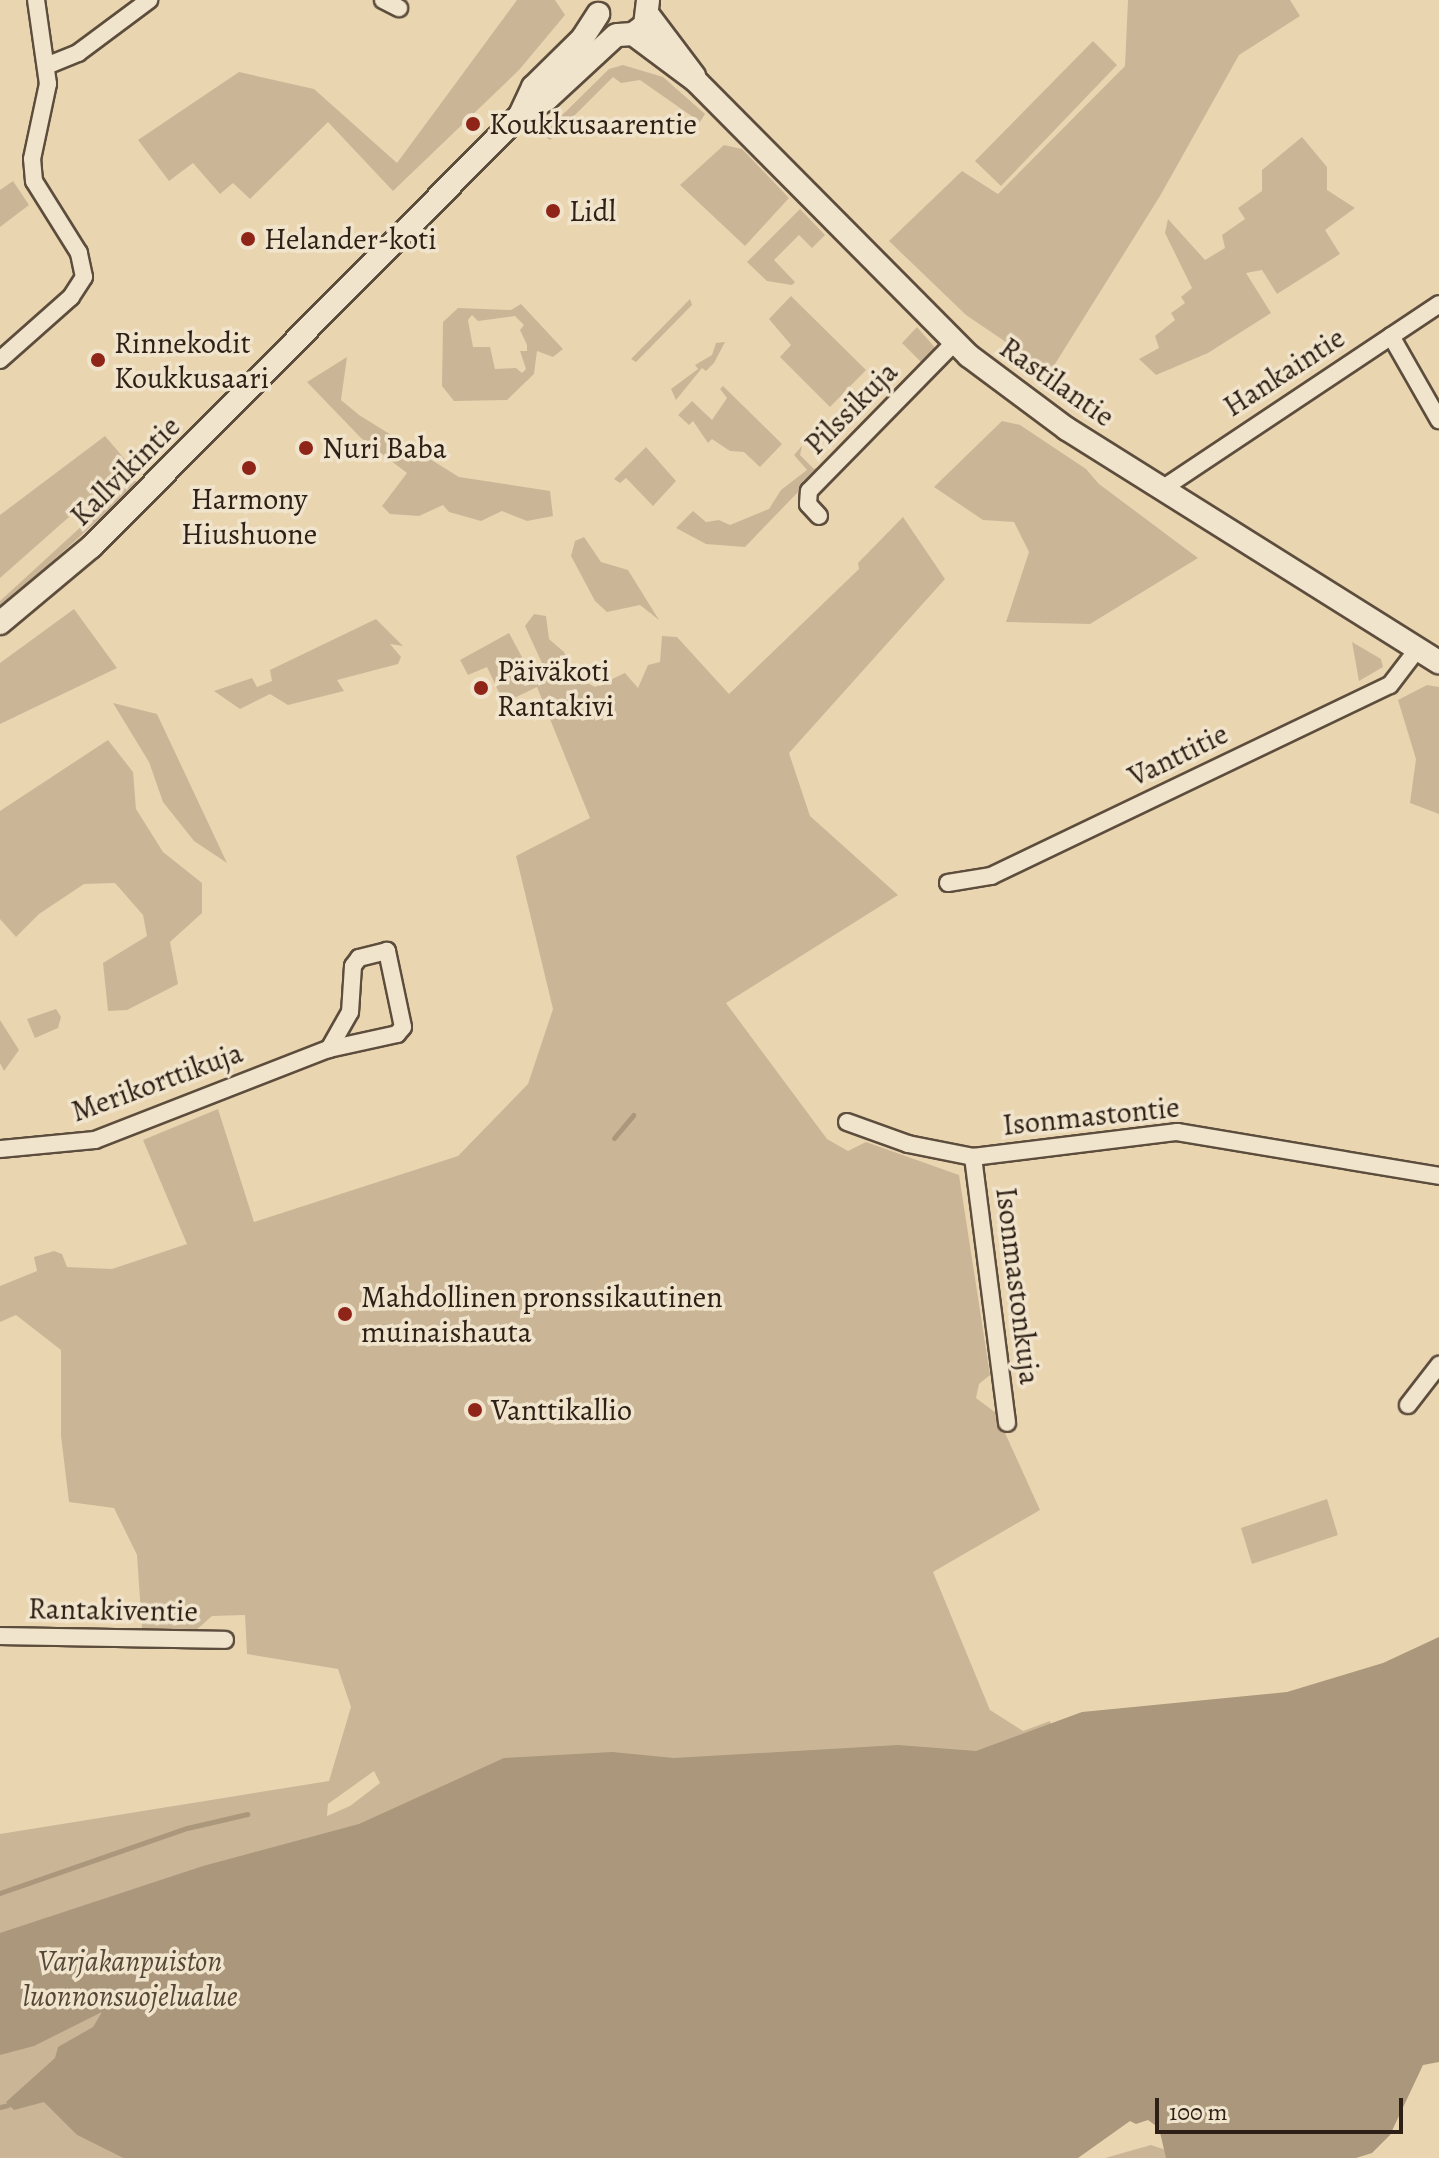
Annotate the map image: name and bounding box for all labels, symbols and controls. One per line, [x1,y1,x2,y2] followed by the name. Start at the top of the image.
[489,106,697,142] place label: Koukkusaarentie
[464,115,482,133] marker: Koukkusaarentie
[569,193,616,229] place label: Lidl
[544,202,562,220] marker: Lidl
[264,221,437,257] place label: Helander-koti
[239,230,257,248] marker: Helander-koti
[1217,319,1351,425] street label: Hankaintie
[114,325,269,396] place label: Rinnekodit Koukkusaari
[993,329,1121,435] street label: Rastilantie
[89,351,107,369] marker: Rinnekodit Koukkusaari
[797,354,905,462] street label: Pilssikuja
[63,409,187,533] street label: Kallvikintie
[322,430,447,466] place label: Nuri Baba
[297,439,315,457] marker: Nuri Baba
[240,459,258,477] marker: Harmony Hiushuone
[181,481,317,552] place label: Harmony Hiushuone
[497,653,614,724] place label: Päiväkoti Rantakivi
[472,679,490,697] marker: Päiväkoti Rantakivi
[1122,716,1234,794] street label: Vanttitie
[66,1034,248,1130] street label: Merikorttikuja
[1001,1089,1181,1143] street label: Isonmastontie
[988,1185,1048,1387] street label: Isonmastonkuja
[361,1279,723,1350] place label: Mahdollinen pronssikautinen muinaishauta
[336,1305,354,1323] marker: Mahdollinen pronssikautinen muinaishauta
[491,1392,632,1428] place label: Vanttikallio
[466,1401,484,1419] marker: Vanttikallio
[28,1591,198,1629] street label: Rantakiventie
[22,1943,238,2014] park label: Varjakanpuiston luonnonsuojelualue
[1159,2082,1407,2132] scale bar
[1169,2096,1228,2128] text: 100 m

